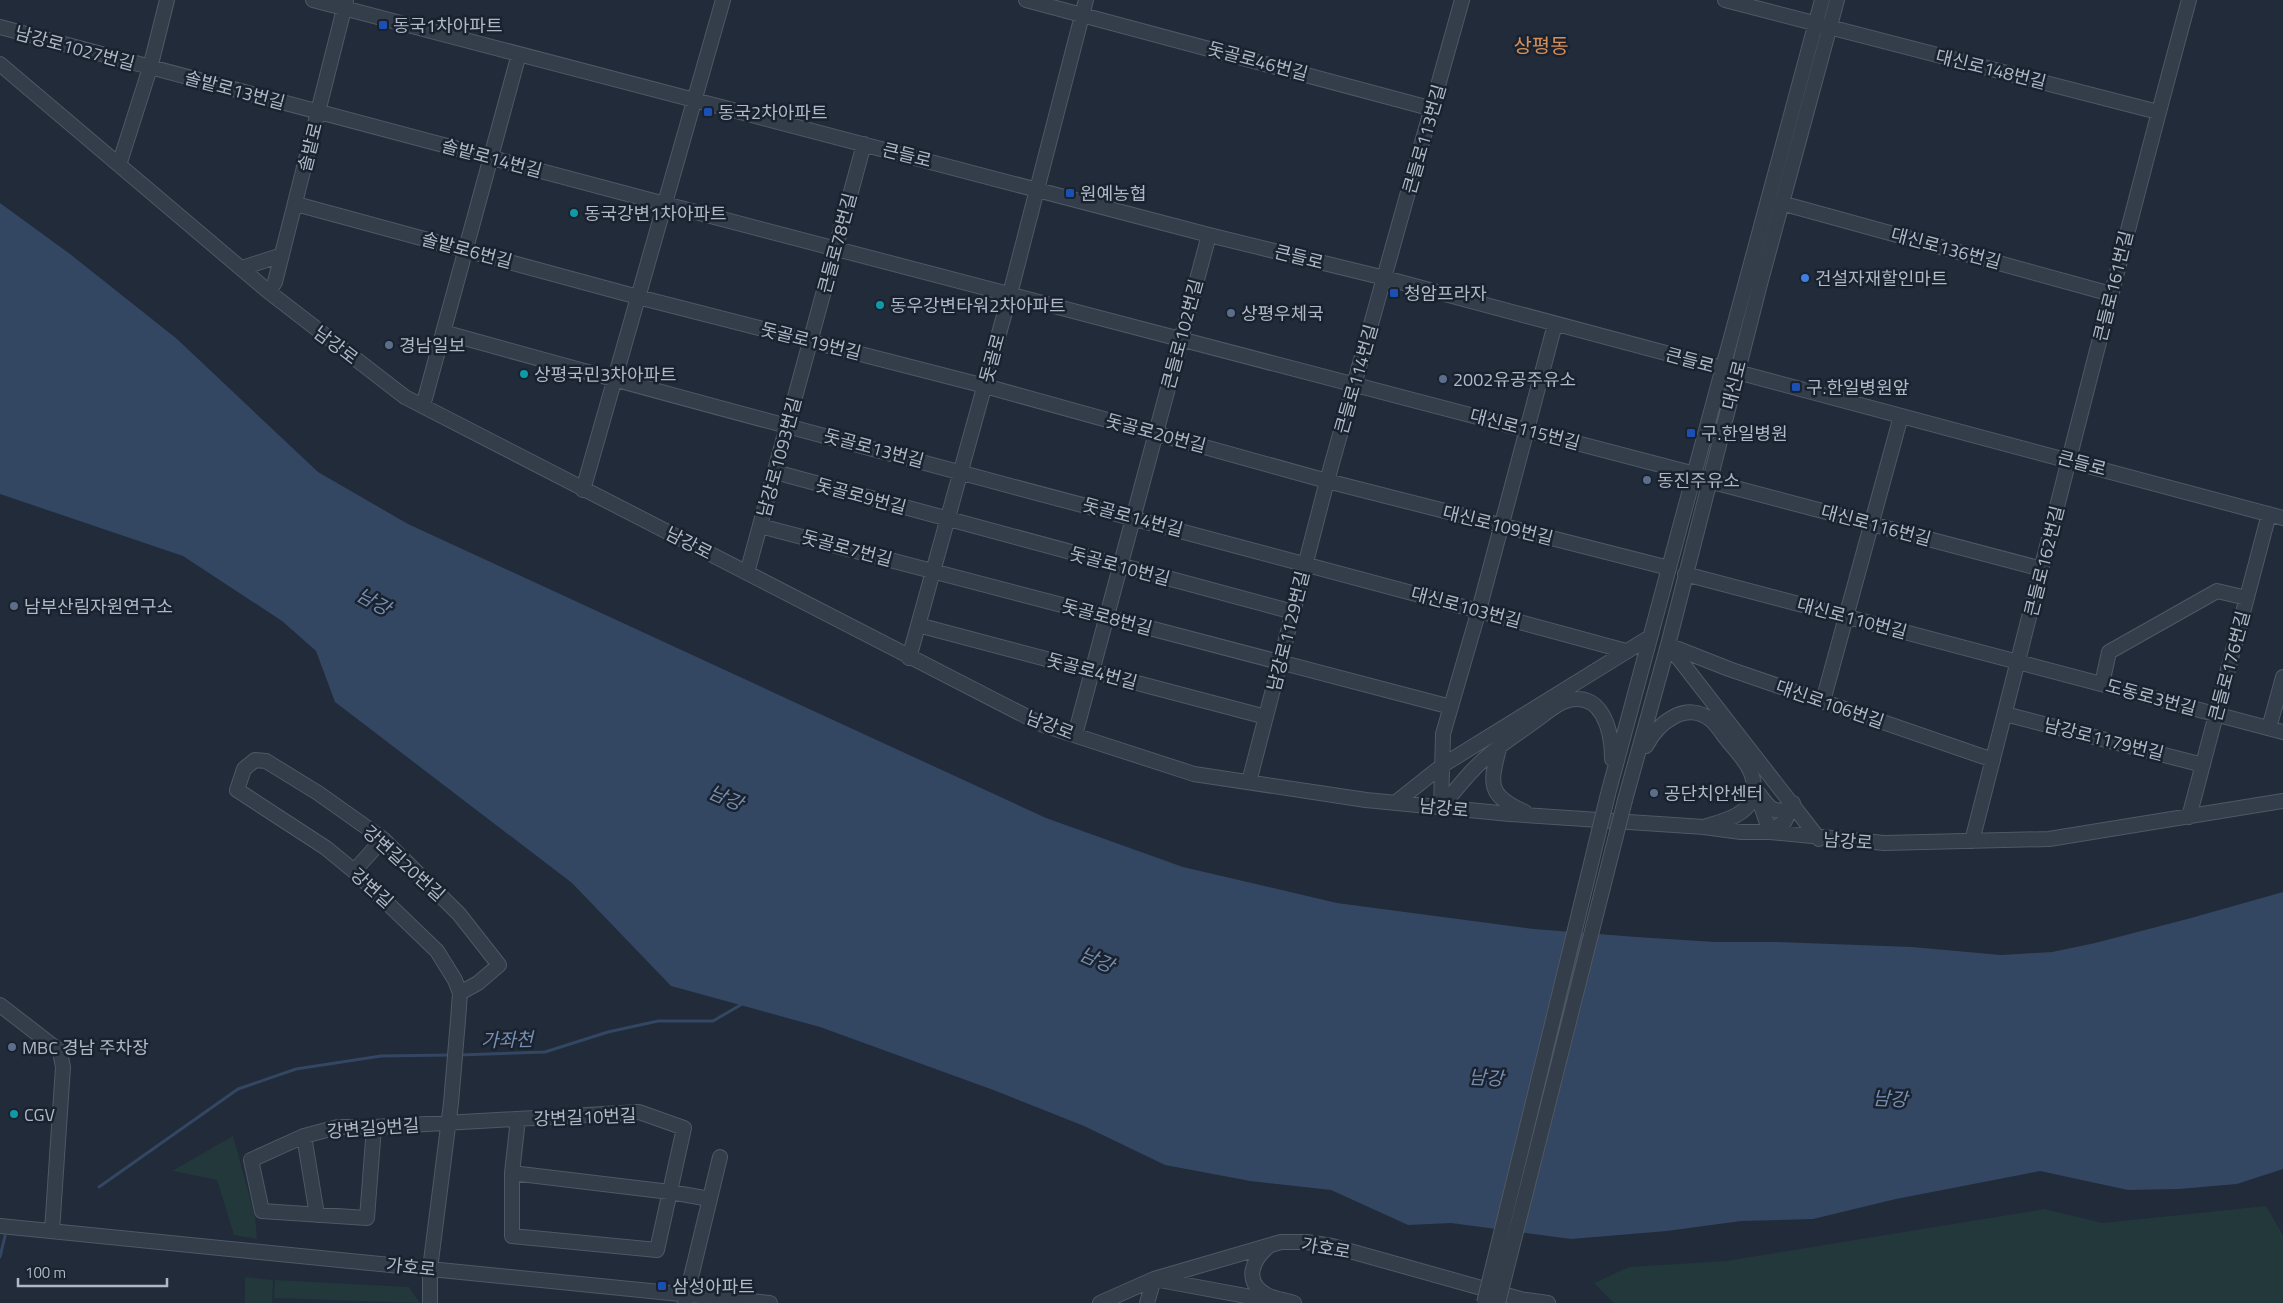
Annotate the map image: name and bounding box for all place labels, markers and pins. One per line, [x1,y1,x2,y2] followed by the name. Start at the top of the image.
[393,12,502,39] place label: 동국1차아파트
[377,19,389,31] marker: 동국1차아파트
[718,99,827,126] place label: 동국2차아파트
[702,106,714,118] marker: 동국2차아파트
[1080,180,1146,207] place label: 원예농협
[1064,187,1076,199] marker: 원예농협
[584,200,727,227] place label: 동국강변1차아파트
[568,207,580,219] marker: 동국강변1차아파트
[1815,265,1947,292] place label: 건설자재할인마트
[1799,272,1811,284] marker: 건설자재할인마트
[1404,280,1487,307] place label: 청암프라자
[1388,287,1400,299] marker: 청암프라자
[890,292,1066,319] place label: 동우강변타워2차아파트
[874,299,886,311] marker: 동우강변타워2차아파트
[1241,300,1324,327] place label: 상평우체국
[1225,307,1237,319] marker: 상평우체국
[399,332,465,359] place label: 경남일보
[383,339,395,351] marker: 경남일보
[534,361,677,388] place label: 상평국민3차아파트
[1453,366,1576,393] place label: 2002유공주유소
[518,368,530,380] marker: 상평국민3차아파트
[1437,373,1449,385] marker: 2002유공주유소
[1806,374,1909,401] place label: 구.한일병원앞
[1790,381,1802,393] marker: 구.한일병원앞
[1701,420,1788,447] place label: 구.한일병원
[1685,427,1697,439] marker: 구.한일병원
[1657,467,1740,494] place label: 동진주유소
[1641,474,1653,486] marker: 동진주유소
[24,593,173,620] place label: 남부산림자원연구소
[8,600,20,612] marker: 남부산림자원연구소
[1664,780,1763,807] place label: 공단치안센터
[1648,787,1660,799] marker: 공단치안센터
[22,1034,149,1061] place label: MBC 경남 주차장
[6,1041,18,1053] marker: MBC 경남 주차장
[24,1101,56,1128] place label: CGV
[8,1108,20,1120] marker: CGV
[672,1273,755,1300] place label: 삼성아파트
[656,1280,668,1292] marker: 삼성아파트

